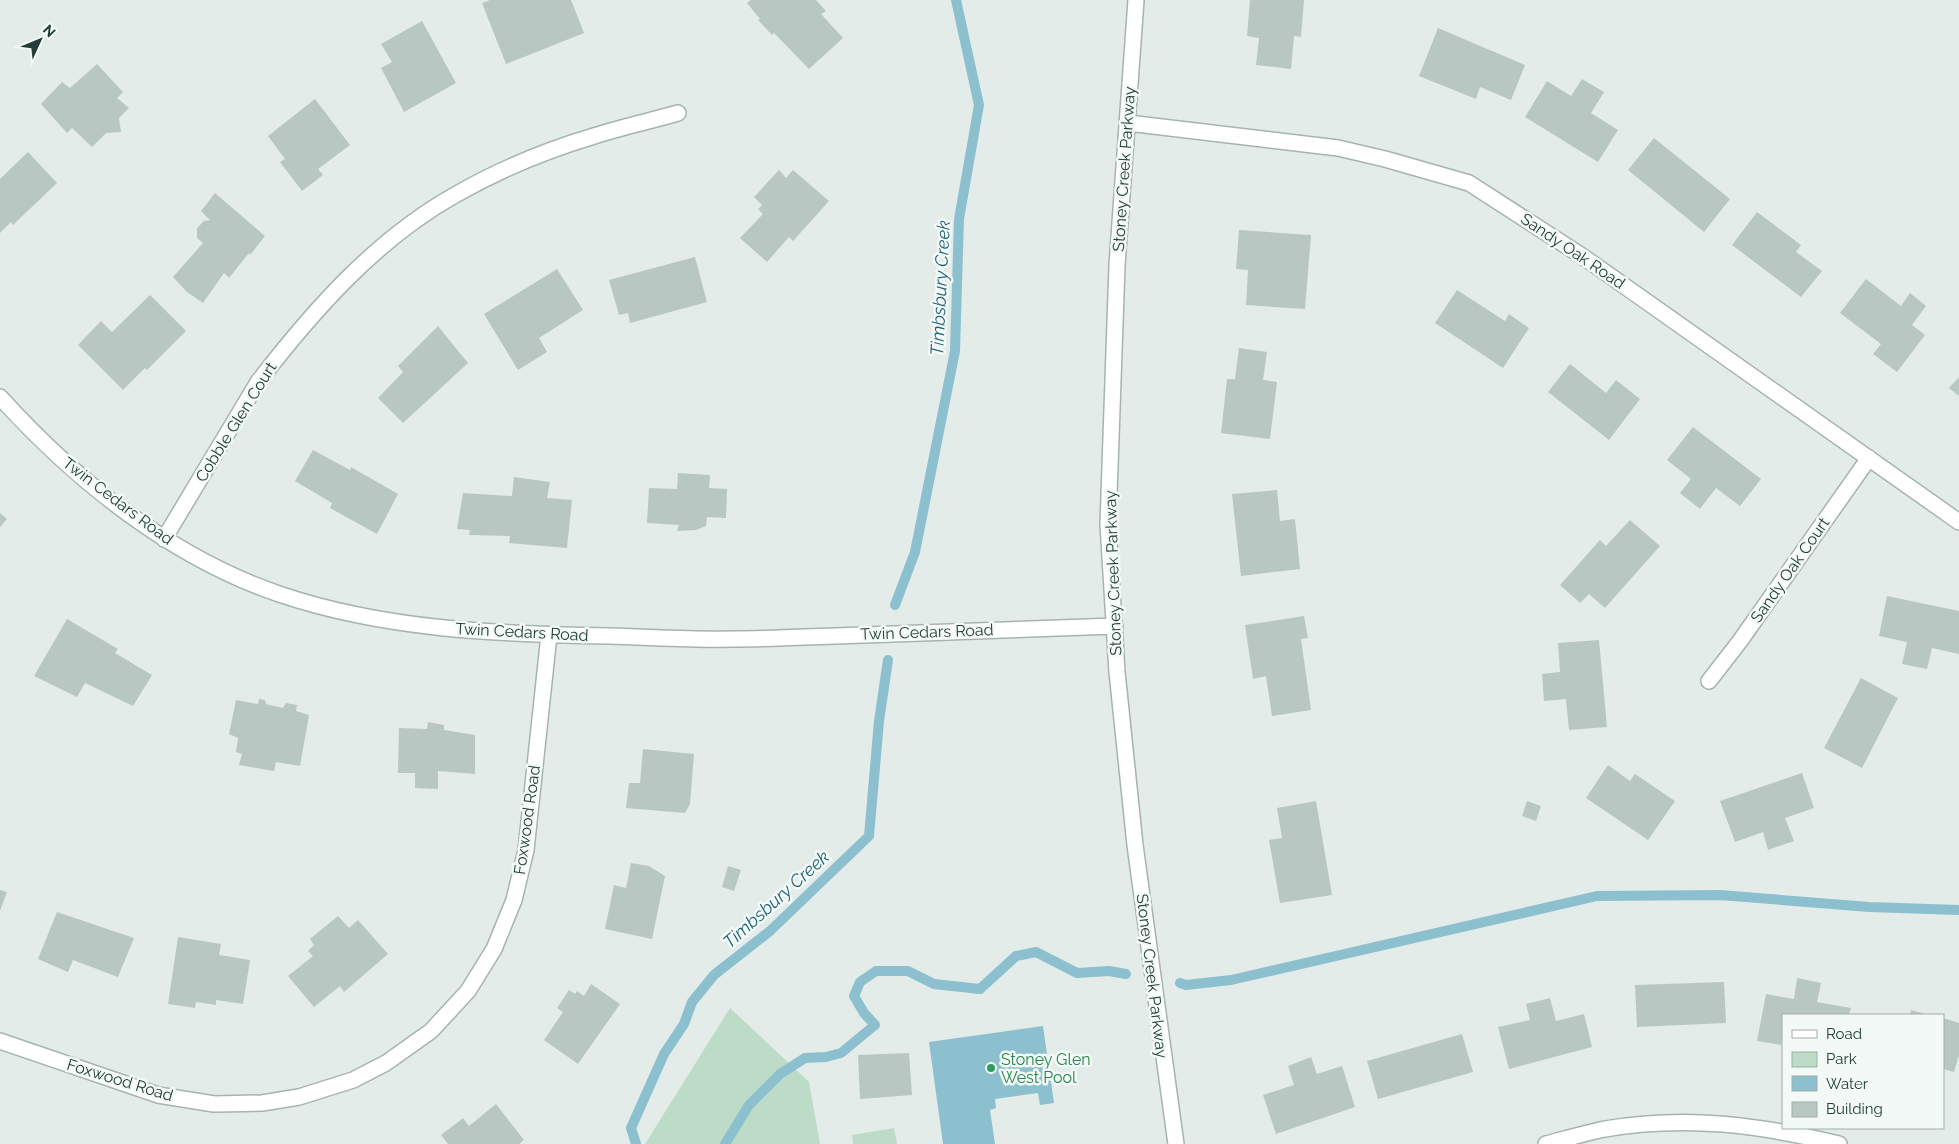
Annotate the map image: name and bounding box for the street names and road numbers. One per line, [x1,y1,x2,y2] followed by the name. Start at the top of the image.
[1109,86,1139,252] street label: Stoney Creek Parkway
[1517,209,1629,293] street label: Sandy Oak Road
[191,358,281,485] street label: Cobble Glen Court
[59,453,177,549] street label: Twin Cedars Road
[1101,490,1125,656] street label: Stoney Creek Parkway
[1747,513,1834,626] street label: Sandy Oak Court
[455,619,589,645] street label: Twin Cedars Road
[860,620,994,644] street label: Twin Cedars Road
[510,764,544,876] street label: Foxwood Road
[1132,893,1172,1060] street label: Stoney Creek Parkway
[64,1055,176,1105] street label: Foxwood Road

